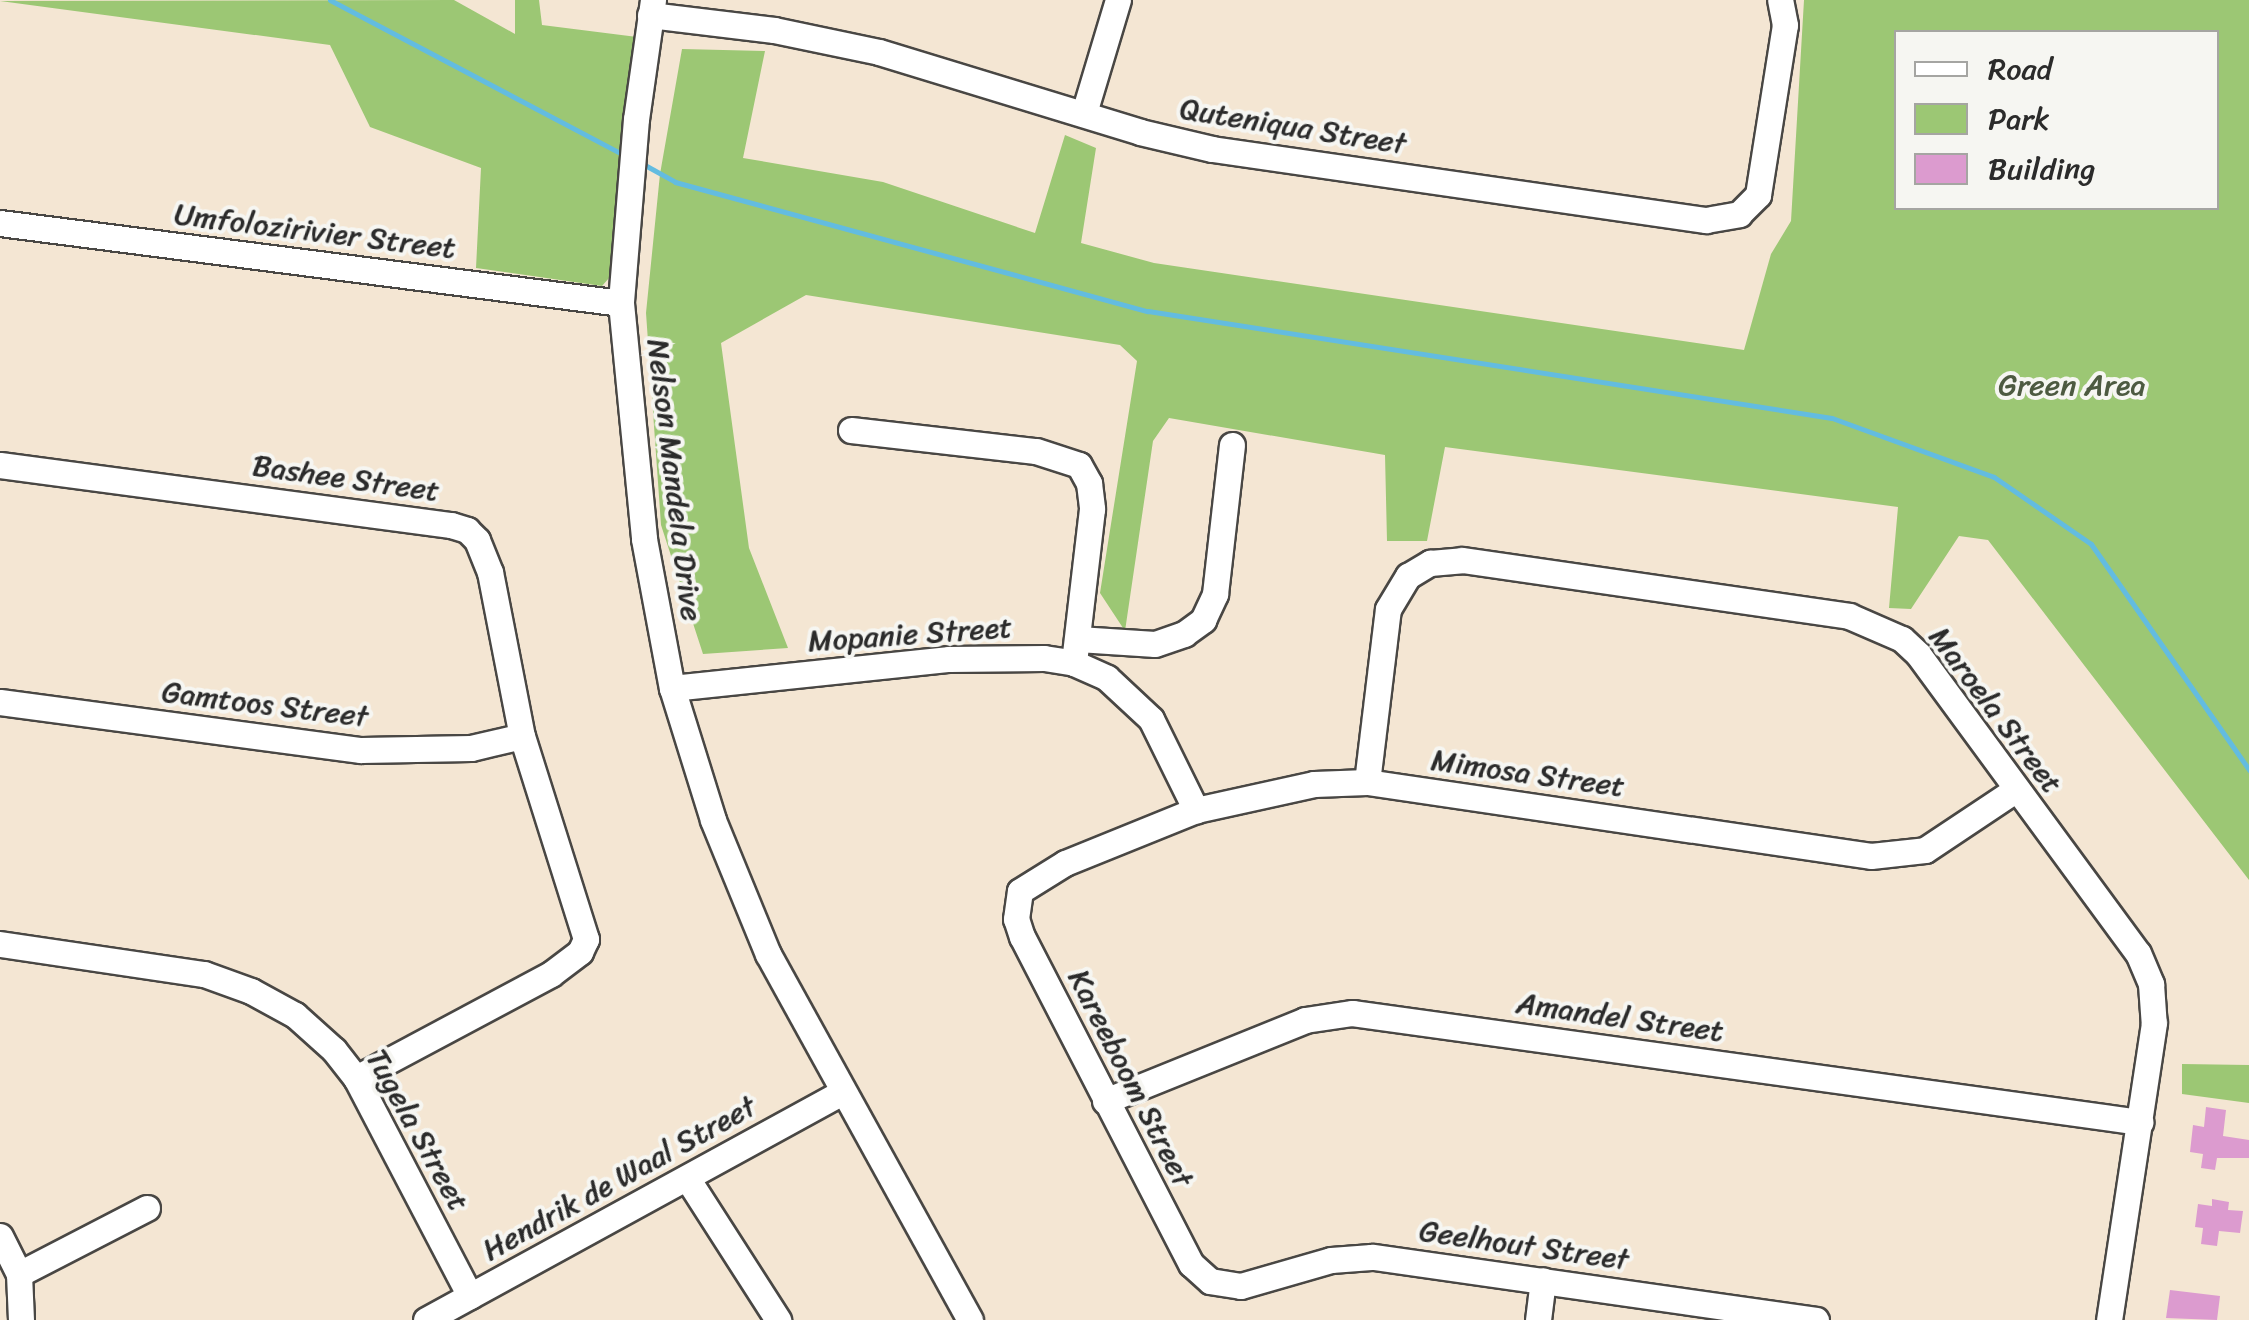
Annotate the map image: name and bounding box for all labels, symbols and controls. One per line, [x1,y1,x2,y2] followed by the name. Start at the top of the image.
[1894,30,2219,210] legend
[1988,42,2052,96] text: Road
[1177,90,1409,162] street label: Quteniqua Street
[1988,92,2050,146] text: Park
[1988,142,2095,196] text: Building
[173,196,457,266] street label: Umfolozirivier Street
[640,337,710,623] street label: Nelson Mandela Drive
[1998,367,2146,403] park label: Green Area
[250,447,442,509] street label: Bashee Street
[806,609,1014,659] street label: Mopanie Street
[1921,619,2071,801] street label: Maroela Street
[160,674,370,734] street label: Gamtoos Street
[1429,742,1627,804] street label: Mimosa Street
[1060,963,1202,1193] street label: Kareeboom Street
[1514,985,1726,1049] street label: Amandel Street
[359,1043,477,1217] street label: Tugela Street
[475,1087,763,1269] street label: Hendrik de Waal Street
[1417,1212,1631,1278] street label: Geelhout Street

